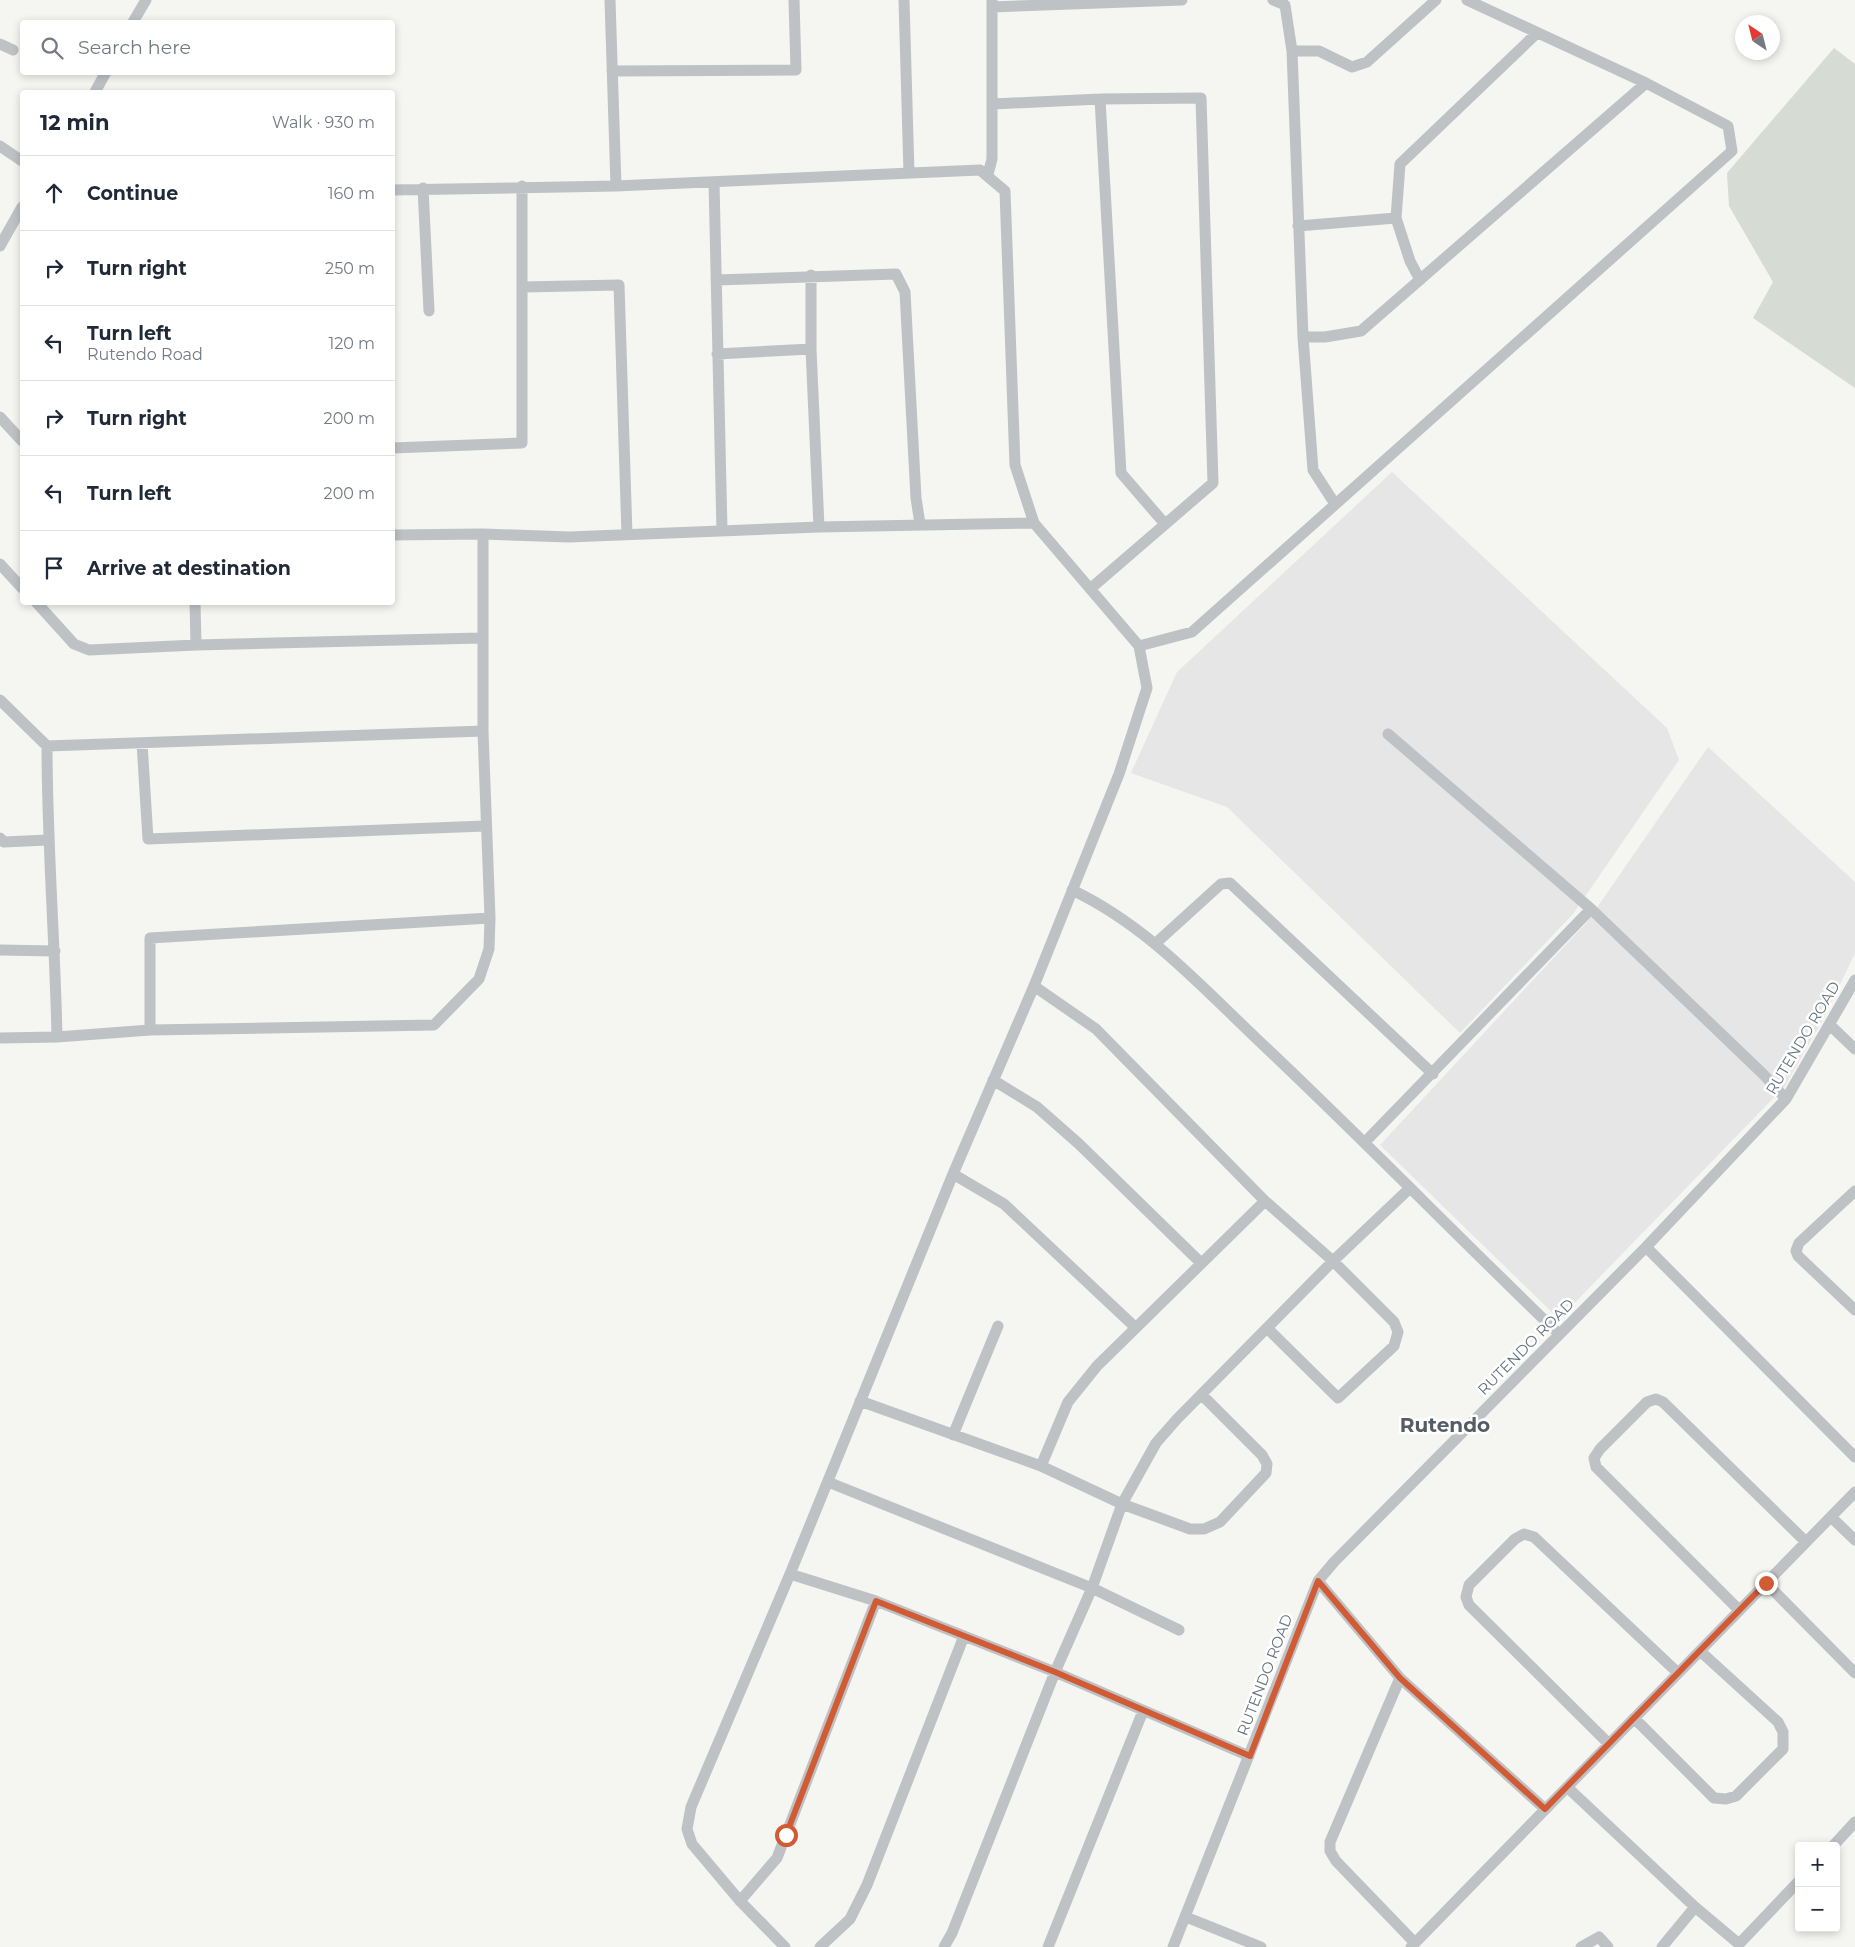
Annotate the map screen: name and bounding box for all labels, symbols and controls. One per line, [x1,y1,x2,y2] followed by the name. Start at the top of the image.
[1735,15,1780,60] north arrow
[20,20,395,75] search box
[38,34,66,62] icon: search
[78,36,191,59] text: Search here
[40,110,109,135] text: 12 min
[272,113,375,132] text: Walk · 930 m
[40,179,68,207] icon: ahead
[87,182,178,205] text: Continue
[328,184,375,203] text: 160 m
[40,254,68,282] icon: right
[87,257,187,280] text: Turn right
[325,259,375,278] text: 250 m
[87,322,172,345] text: Turn left
[40,329,68,357] icon: left
[328,334,375,353] text: 120 m
[87,345,203,364] text: Rutendo Road
[40,404,68,432] icon: right
[87,407,187,430] text: Turn right
[324,409,375,428] text: 200 m
[40,479,68,507] icon: left
[87,482,172,505] text: Turn left
[324,484,375,503] text: 200 m
[40,554,68,582] icon: arrive
[87,557,291,580] text: Arrive at destination
[1761,978,1844,1098] street label: RUTENDO ROAD
[1473,1294,1578,1399] street label: RUTENDO ROAD
[1400,1413,1490,1437] district label: Rutendo
[1755,1572,1778,1595] route end
[1233,1611,1296,1738] street label: RUTENDO ROAD
[775,1824,798,1847] route start
[1795,1842,1840,1932] map controls
[1795,1842,1840,1887] button: +
[1795,1887,1840,1932] button: −

